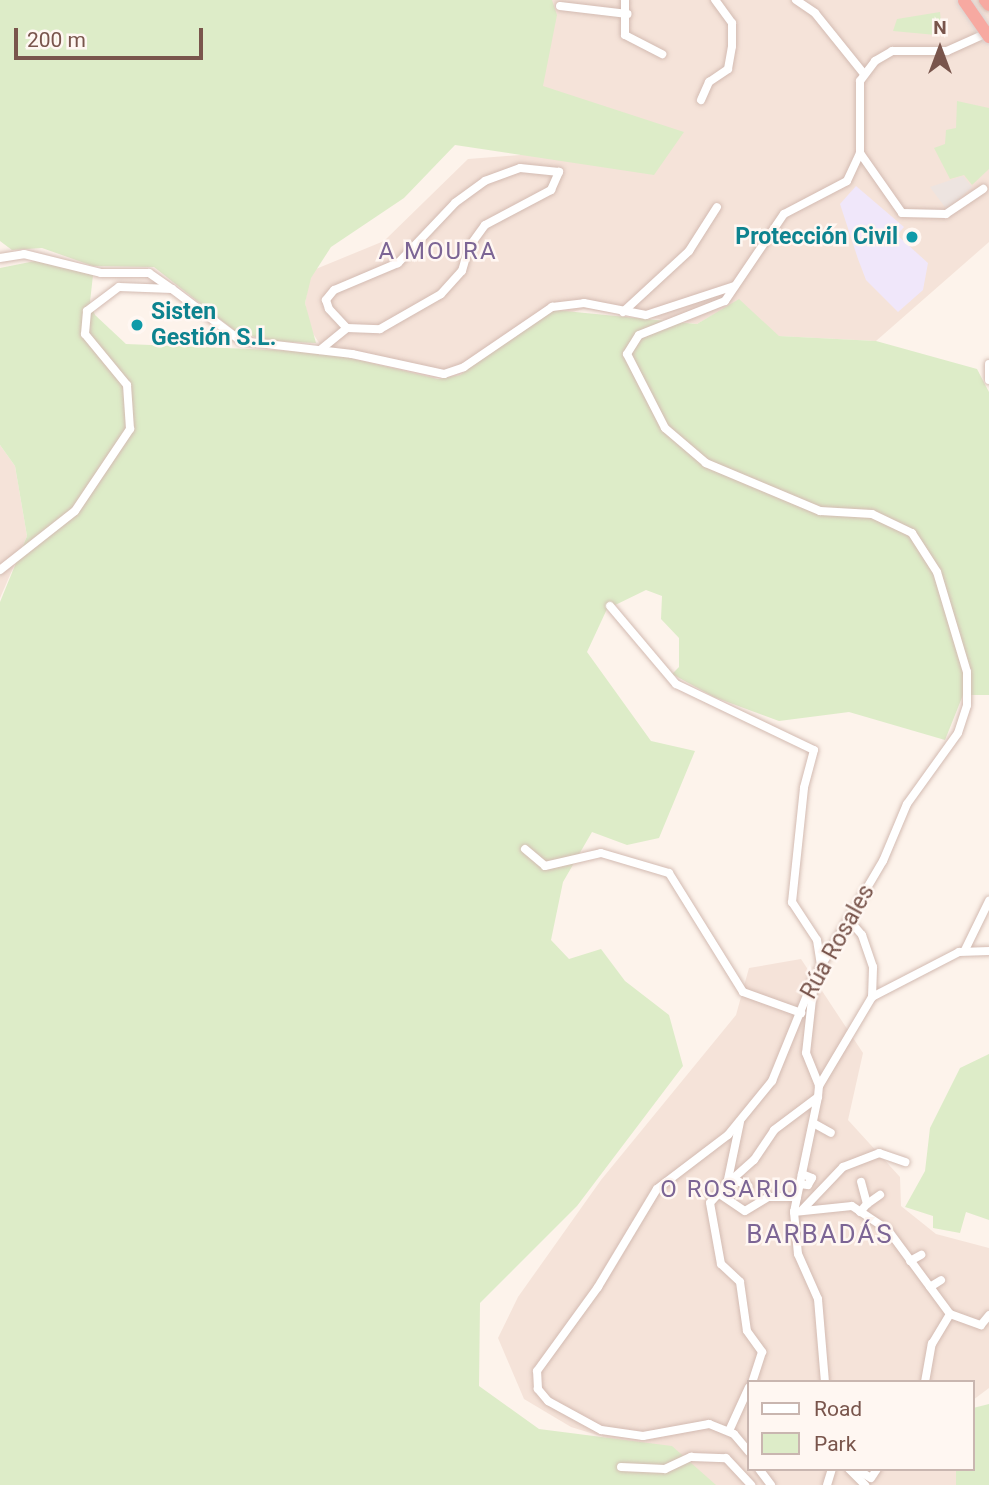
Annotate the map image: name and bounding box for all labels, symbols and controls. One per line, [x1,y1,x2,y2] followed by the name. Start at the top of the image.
[18,14,206,58] scale bar
[905,14,975,84] north arrow
[933,16,947,39] text: N
[27,28,86,52] text: 200 m
[735,223,898,251] place label: Protección Civil
[904,229,920,245] marker: Protección Civil
[379,238,497,266] district label: A MOURA
[151,298,276,352] place label: Sisten Gestión S.L.
[129,317,145,333] marker: Sisten Gestión S.L.
[795,880,881,1004] street label: Rúa Rosales
[661,1176,799,1204] district label: O ROSARIO
[747,1219,893,1251] district label: BARBADÁS
[748,1380,975,1471] legend
[814,1397,862,1421] text: Road
[814,1432,856,1456] text: Park

